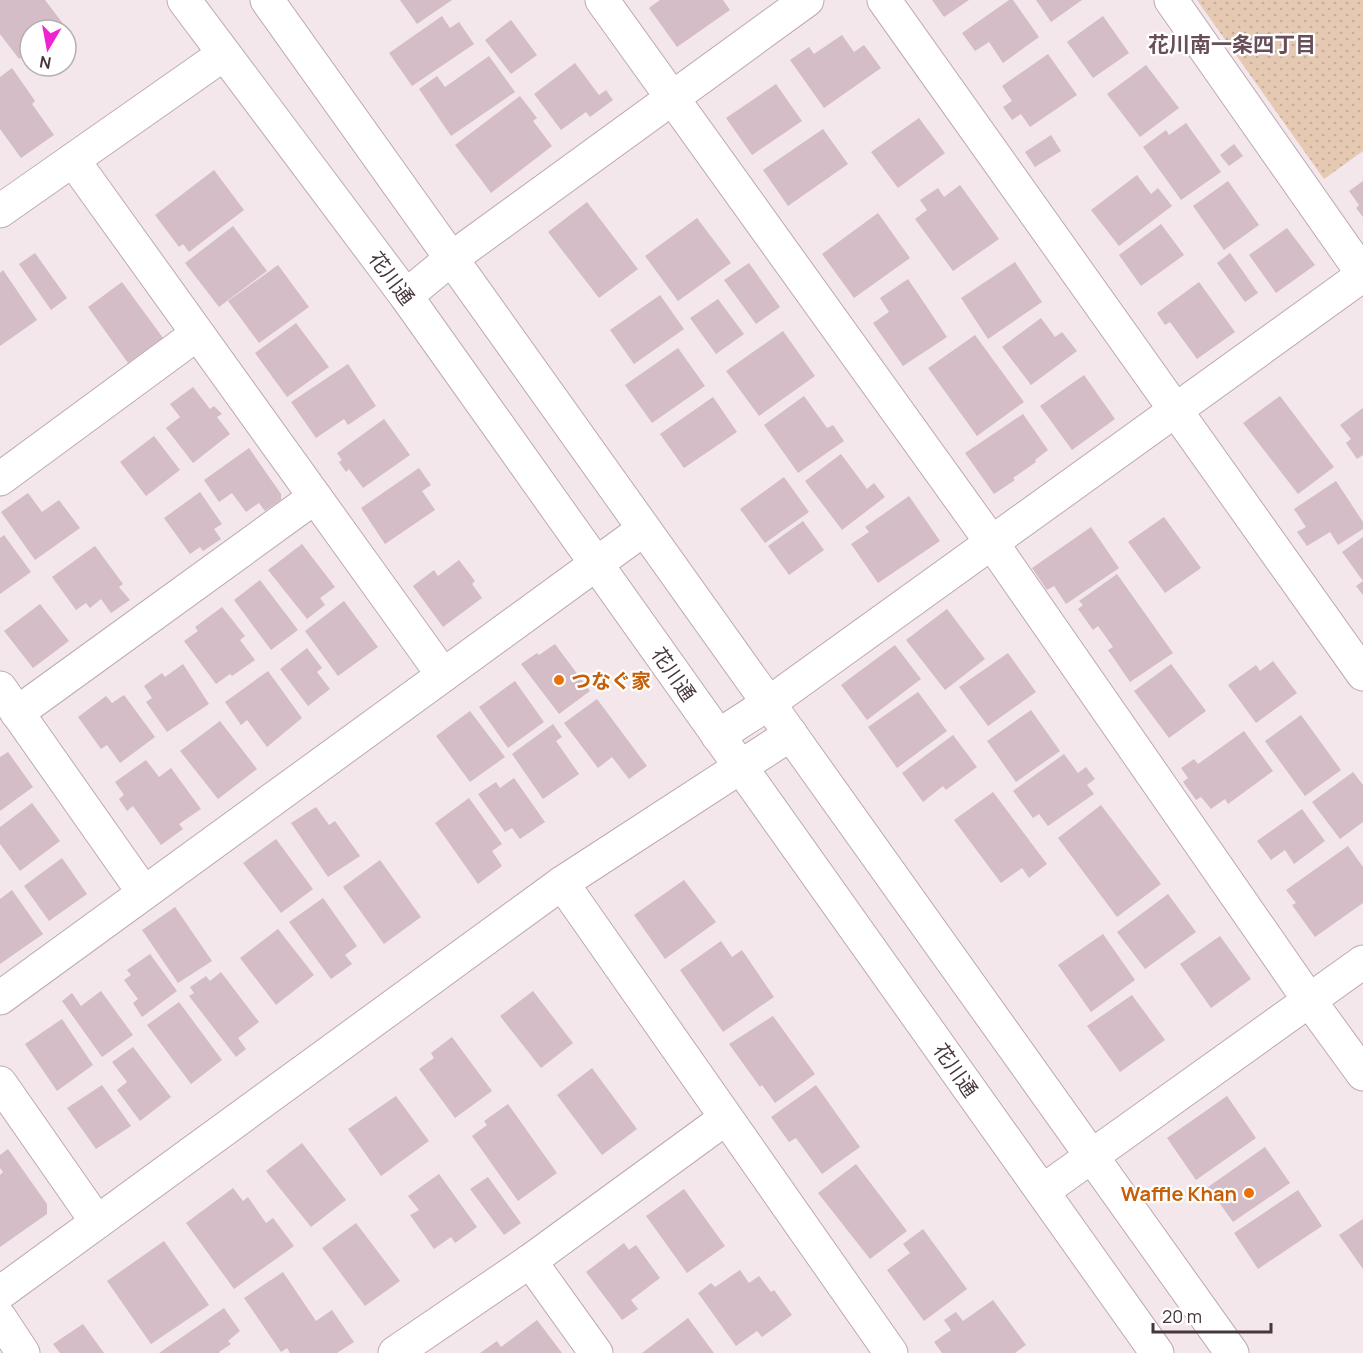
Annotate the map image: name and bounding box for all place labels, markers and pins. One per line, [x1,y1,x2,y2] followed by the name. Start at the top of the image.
[571,667,651,694] place label: つなぐ家
[552,673,566,687] marker: つなぐ家
[1121,1180,1237,1207] place label: Waffle Khan
[1242,1186,1256,1200] marker: Waffle Khan

